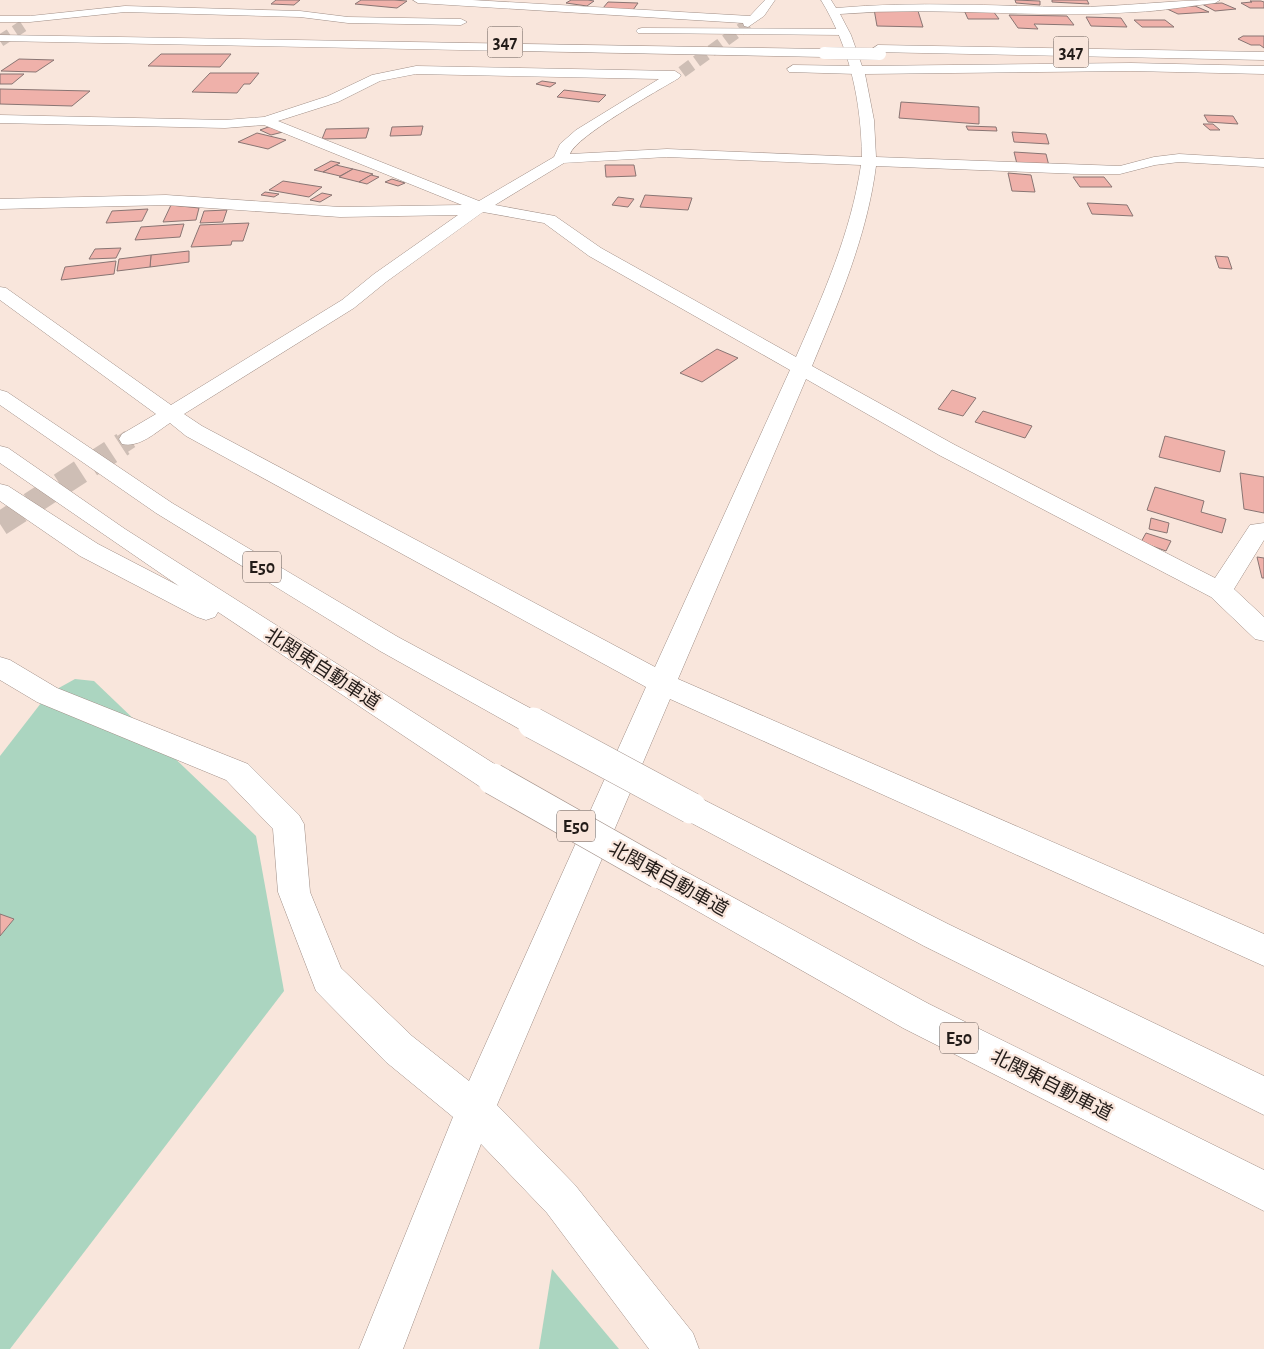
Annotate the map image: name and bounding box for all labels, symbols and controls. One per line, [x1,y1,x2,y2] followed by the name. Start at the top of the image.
[488,27,522,58] road number: 347
[1054,36,1088,68] road number: 347
[243,552,281,582] road number: E50
[261,624,384,713] street label: 北関東自動車道
[557,810,595,841] road number: E50
[605,838,732,920] street label: 北関東自動車道
[940,1022,978,1054] road number: E50
[988,1046,1115,1124] street label: 北関東自動車道

